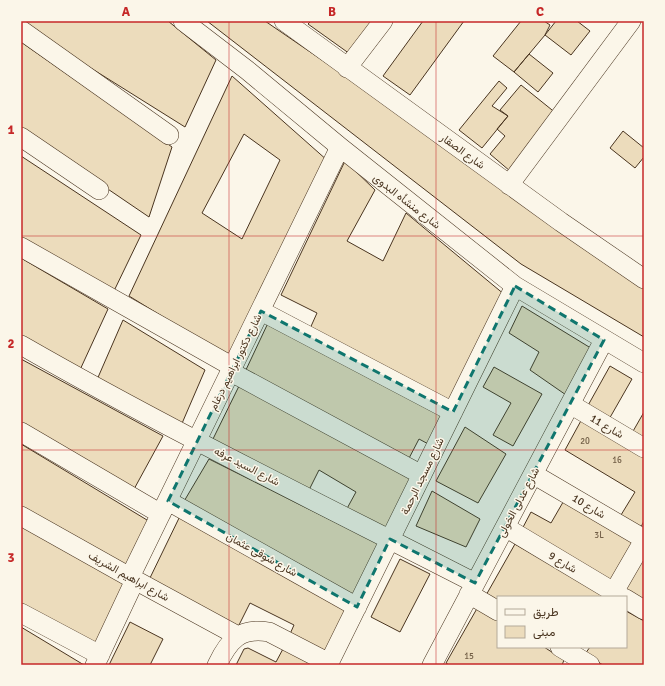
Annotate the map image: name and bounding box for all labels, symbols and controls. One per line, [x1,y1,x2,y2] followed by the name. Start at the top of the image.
[122,4,131,20] text: A
[328,4,336,20] text: B
[536,4,544,20] text: C
[7,122,15,138] text: 1
[437,130,488,173] street label: شارع الصقار
[370,171,443,233] street label: شارع منشأه البدوى
[206,312,266,413] street label: شارع دكتور ابراهيم درغام
[7,336,15,352] text: 2
[587,412,626,442] street label: شارع 11
[398,435,448,517] street label: شارع مسجد الرحمة
[580,436,590,447] house number: 20
[211,444,282,490] street label: شارع السيد عرفه
[612,455,622,466] house number: 16
[495,465,543,540] street label: شارع عدلى الخولى
[569,491,608,522] street label: شارع 10
[224,530,300,580] street label: شارع شوقى عثمان
[594,530,604,541] house number: 3L
[86,549,172,605] street label: شارع ابراهيم الشريف
[546,549,579,577] street label: شارع 9
[7,550,15,566] text: 3
[497,596,627,648] legend
[533,605,559,620] text: طريق
[533,625,555,640] text: مبنى
[464,651,474,662] house number: 15

